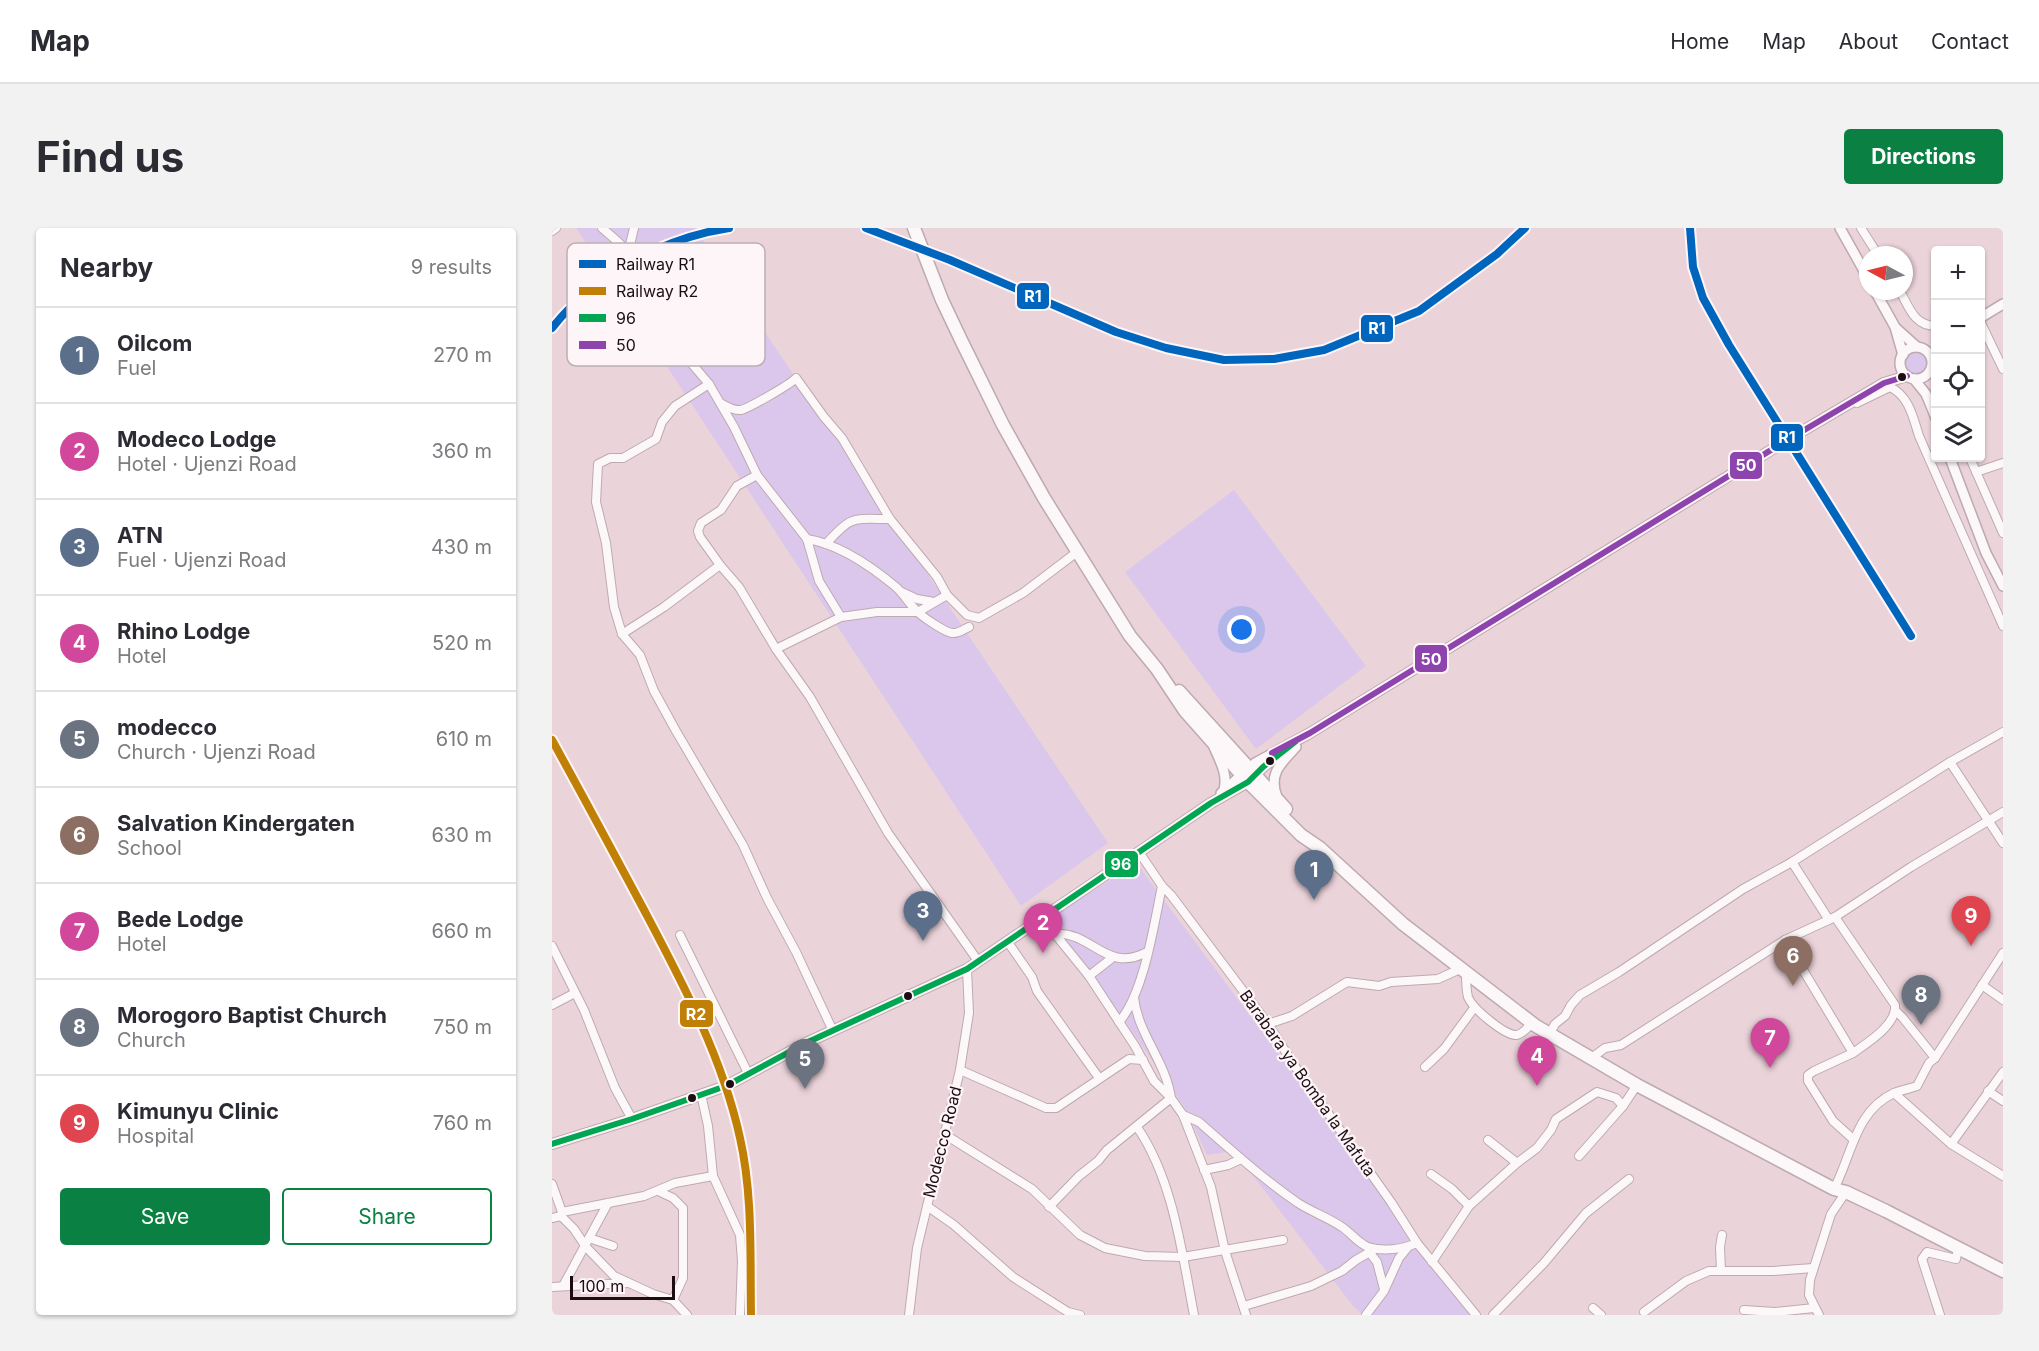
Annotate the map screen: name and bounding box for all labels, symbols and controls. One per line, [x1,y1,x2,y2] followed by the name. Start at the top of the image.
[30,24,90,58] text: Map
[1670,29,1729,54] text: Home
[1762,29,1806,54] text: Map
[1839,29,1898,54] text: About
[1931,29,2009,54] text: Contact
[1844,129,2003,184] button: Directions
[36,131,184,182] text: Find us
[567,243,765,366] legend
[1859,246,1913,300] north arrow
[1931,246,1985,462] map controls
[1931,246,1985,300] button: +
[60,252,153,283] text: Nearby
[616,254,695,274] text: Railway R1
[411,255,492,279] text: 9 results
[616,281,698,301] text: Railway R2
[1016,282,1050,310] line badge: R1
[1024,286,1042,306] text: R1
[1931,300,1985,354] button: −
[616,308,636,328] text: 96
[1360,314,1394,343] line badge: R1
[1368,318,1386,338] text: R1
[117,330,192,356] text: Oilcom
[616,335,636,355] text: 50
[75,343,84,367] text: 1
[433,343,492,367] text: 270 m
[1931,354,1985,408] button: locate
[117,356,156,380] text: Fuel
[1896,371,1908,383] unlabelled marker
[1931,408,1985,462] button: layers
[1770,423,1804,452] line badge: R1
[117,426,276,452] text: Modeco Lodge
[1778,427,1796,447] text: R1
[73,439,86,463] text: 2
[431,439,492,463] text: 360 m
[1729,451,1763,480] line badge: 50
[117,452,297,476] text: Hotel · Ujenzi Road
[1735,455,1757,475] text: 50
[117,522,163,548] text: ATN
[73,535,86,559] text: 3
[431,535,492,559] text: 430 m
[117,548,286,572] text: Fuel · Ujenzi Road
[1227,615,1256,644] your location
[117,618,250,644] text: Rhino Lodge
[73,631,86,655] text: 4
[432,631,492,655] text: 520 m
[117,644,167,668] text: Hotel
[1414,644,1448,673] line badge: 50
[1420,649,1442,669] text: 50
[117,714,217,740] text: modecco
[73,727,86,751] text: 5
[436,727,492,751] text: 610 m
[117,740,316,764] text: Church · Ujenzi Road
[1264,755,1276,767] unlabelled marker
[117,810,355,836] text: Salvation Kindergaten
[73,823,86,847] text: 6
[431,823,492,847] text: 630 m
[117,836,182,860] text: School
[1104,850,1139,878] line badge: 96
[1294,850,1334,900] pin: 1
[1111,854,1131,874] text: 96
[904,892,943,941] pin: 3
[1952,896,1990,946] pin: 9
[1024,904,1062,953] pin: 2
[117,906,244,932] text: Bede Lodge
[74,919,85,943] text: 7
[431,919,492,943] text: 660 m
[117,932,167,956] text: Hotel
[1774,936,1812,986] pin: 6
[1902,976,1940,1025] pin: 8
[1236,986,1380,1180] street label: Barabara ya Bomba la Mafuta
[902,990,914,1002] unlabelled marker
[679,999,714,1028] line badge: R2
[117,1002,387,1028] text: Morogoro Baptist Church
[686,1004,706,1024] text: R2
[73,1015,86,1039] text: 8
[433,1015,492,1039] text: 750 m
[1750,1018,1790,1068] pin: 7
[117,1028,186,1052] text: Church
[1518,1036,1556,1086] pin: 4
[786,1040,824,1089] pin: 5
[724,1078,736,1090] unlabelled marker
[918,1084,966,1200] street label: Modecco Road
[686,1092,698,1104] unlabelled marker
[117,1098,279,1124] text: Kimunyu Clinic
[73,1111,86,1135] text: 9
[433,1111,492,1135] text: 760 m
[117,1124,194,1148] text: Hospital
[60,1188,270,1245] button: Save
[282,1188,492,1245] button: Share
[570,1273,675,1300] scale bar
[579,1276,624,1296] text: 100 m

